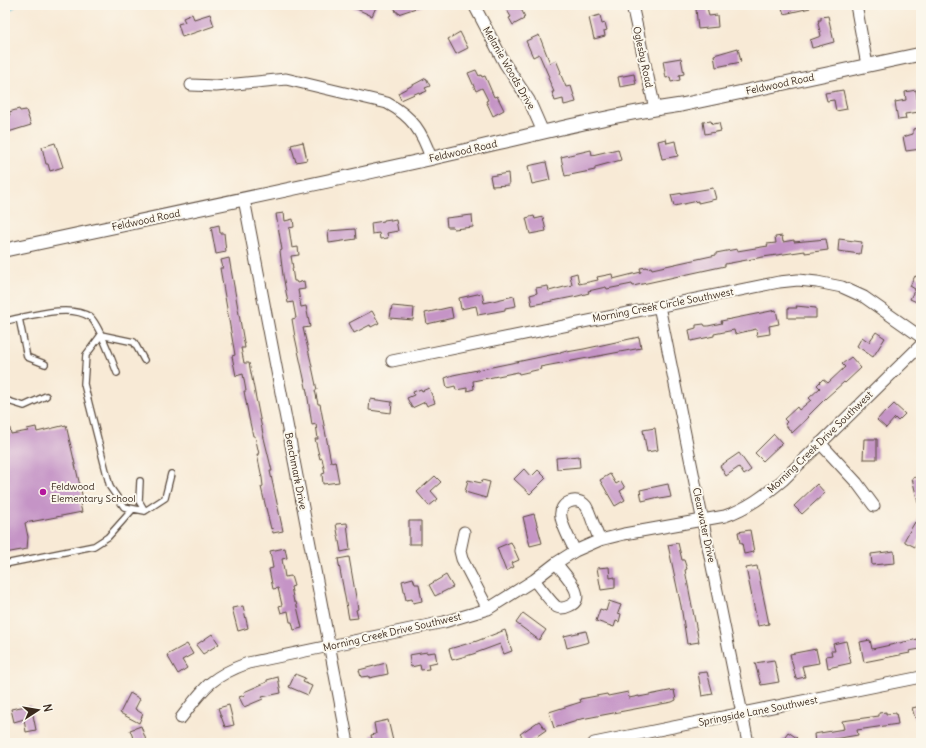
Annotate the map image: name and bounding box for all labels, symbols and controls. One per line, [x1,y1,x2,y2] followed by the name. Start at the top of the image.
[480,24,538,112] street label: Melanie Woods Drive
[630,25,656,89] street label: Oglesby Road
[745,70,815,98] street label: Feldwood Road
[428,137,498,165] street label: Feldwood Road
[111,206,181,234] street label: Feldwood Road
[591,285,735,325] street label: Morning Creek Circle Southwest
[765,388,876,496] street label: Morning Creek Drive Southwest
[282,431,310,511] street label: Benchmark Drive
[51,480,136,505] place label: Feldwood Elementary School
[690,486,718,564] street label: Clearwater Drive
[38,487,48,497] marker: Feldwood Elementary School
[322,610,463,654] street label: Morning Creek Drive Southwest
[18,690,58,730] north arrow
[697,693,819,729] street label: Springside Lane Southwest
[40,703,55,713] text: N

